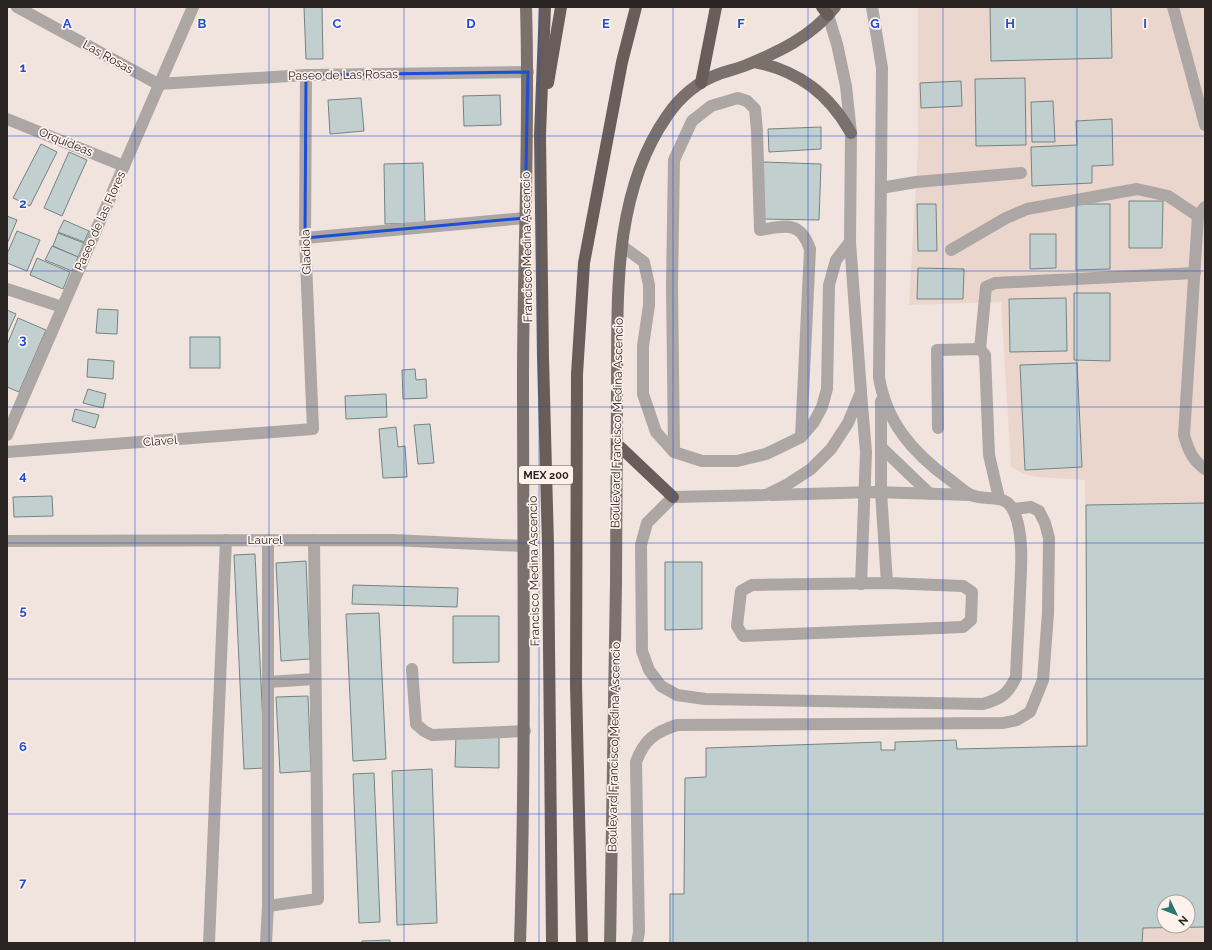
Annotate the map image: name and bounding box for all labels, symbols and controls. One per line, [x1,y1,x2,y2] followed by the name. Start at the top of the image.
[63,16,72,31] text: A
[198,16,207,31] text: B
[333,16,342,31] text: C
[466,16,476,31] text: D
[602,16,610,31] text: E
[737,16,745,31] text: F
[870,16,880,31] text: G
[1005,16,1015,31] text: H
[1143,16,1147,31] text: I
[80,37,136,77] street label: Las Rosas
[20,60,27,75] text: 1
[288,67,398,83] street label: Paseo de Las Rosas
[37,125,95,159] street label: Orquídeas
[72,169,128,273] street label: Paseo de las Flores
[519,172,535,322] street label: Francisco Medina Ascencio
[19,196,27,211] text: 2
[298,229,314,275] street label: Gladiola
[608,318,626,528] street label: Boulevard Francisco Medina Ascencio
[19,332,27,347] text: 3
[142,433,178,449] street label: Clavel
[519,466,573,484] road number: MEX 200
[19,468,27,483] text: 4
[526,496,542,646] street label: Francisco Medina Ascencio
[248,533,283,547] street label: Laurel
[19,603,27,618] text: 5
[605,642,623,852] street label: Boulevard Francisco Medina Ascencio
[19,739,27,754] text: 6
[19,875,27,890] text: 7
[1156,894,1196,934] north arrow
[1175,913,1191,928] text: N

